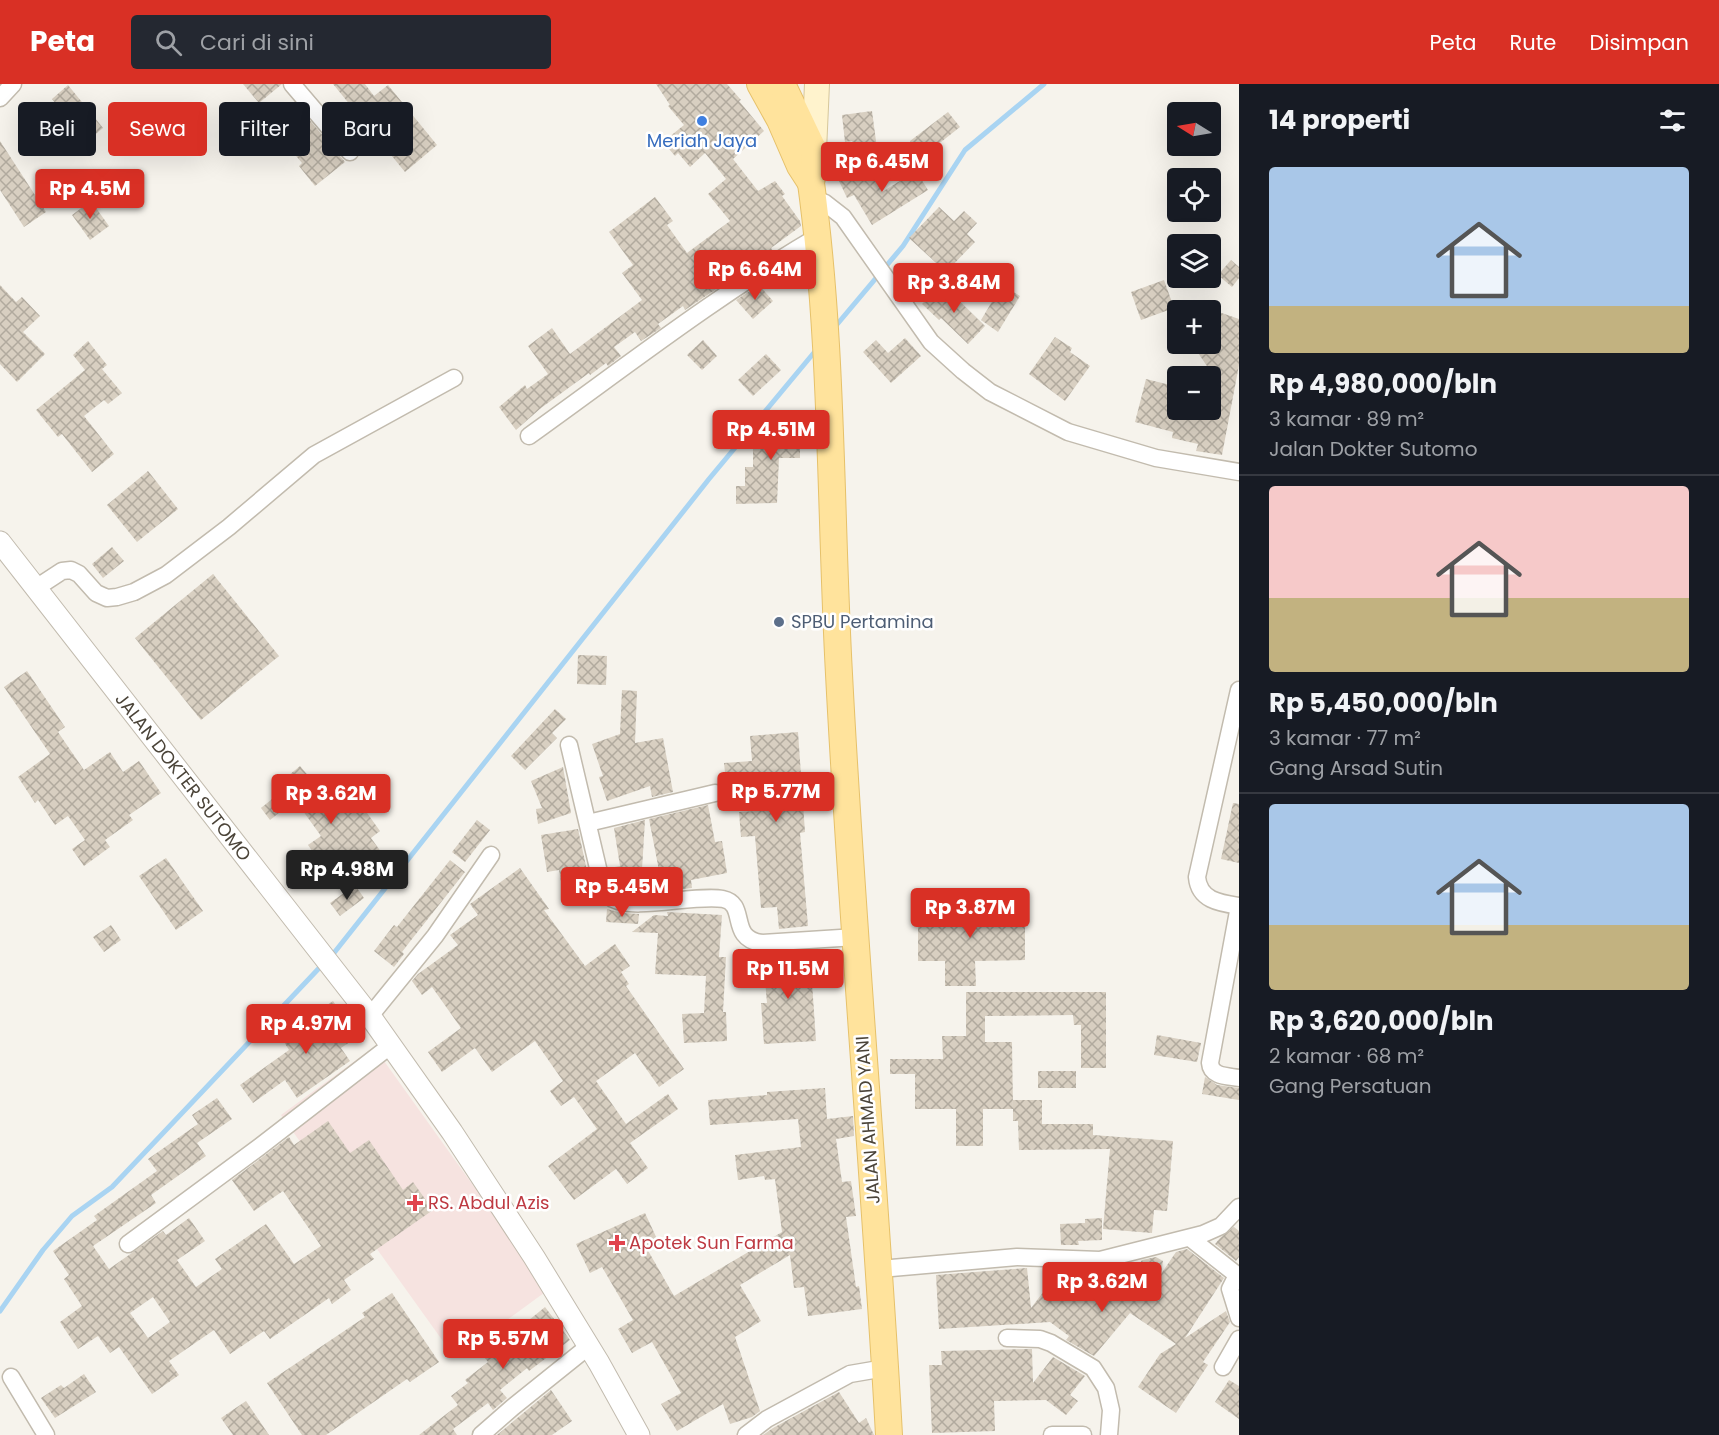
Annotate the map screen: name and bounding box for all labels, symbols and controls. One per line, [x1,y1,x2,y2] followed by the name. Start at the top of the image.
[131,15,551,69] search box
[30,22,95,61] text: Peta
[152,26,185,59] icon: search
[200,27,314,58] text: Cari di sini
[1429,28,1477,57] text: Peta
[1510,28,1556,57] text: Rute
[1589,28,1689,57] text: Disimpan
[18,102,96,156] chip: Beli
[108,102,207,156] chip: Sewa
[219,102,310,156] chip: Filter
[322,102,413,156] chip: Baru
[1167,102,1221,156] north arrow
[1167,102,1221,420] map controls
[1269,102,1410,138] text: 14 properti
[1656,104,1689,137] icon: filters
[695,114,709,128] marker: Meriah Jaya
[647,128,757,153] place label: Meriah Jaya
[820,142,944,193] pin: Rp 6.45M
[835,147,929,175] text: Rp 6.45M
[1167,168,1221,222] button: locate
[35,169,145,220] pin: Rp 4.5M
[49,174,131,202] text: Rp 4.5M
[1425,206,1533,314] icon: home
[1167,234,1221,288] button: layers
[693,250,817,301] pin: Rp 6.64M
[708,255,802,283] text: Rp 6.64M
[892,263,1016,314] pin: Rp 3.84M
[907,268,1001,296] text: Rp 3.84M
[1167,300,1221,354] button: +
[1167,366,1221,420] button: −
[1269,366,1497,402] text: Rp 4,980,000/bln
[1269,405,1424,433] text: 3 kamar · 89 m²
[709,410,833,461] pin: Rp 4.51M
[727,415,815,443] text: Rp 4.51M
[1269,435,1477,463] text: Jalan Dokter Sutomo
[1425,525,1533,633] icon: home
[791,609,934,634] place label: SPBU Pertamina
[772,615,786,629] marker: SPBU Pertamina
[1269,685,1498,721] text: Rp 5,450,000/bln
[110,687,257,866] street label: JALAN DOKTER SUTOMO
[1269,724,1421,752] text: 3 kamar · 77 m²
[1269,754,1443,782] text: Gang Arsad Sutin
[714,772,838,823] pin: Rp 5.77M
[269,774,393,825] pin: Rp 3.62M
[731,777,821,805] text: Rp 5.77M
[285,779,377,807] text: Rp 3.62M
[1425,843,1533,951] icon: home
[285,850,409,901] pin: Rp 4.98M
[300,855,394,883] text: Rp 4.98M
[560,867,684,918] pin: Rp 5.45M
[575,872,669,900] text: Rp 5.45M
[908,888,1032,939] pin: Rp 3.87M
[925,893,1015,921] text: Rp 3.87M
[726,949,850,1000] pin: Rp 11.5M
[747,954,829,982] text: Rp 11.5M
[1269,1003,1494,1039] text: Rp 3,620,000/bln
[244,1004,368,1055] pin: Rp 4.97M
[260,1009,352,1037] text: Rp 4.97M
[849,1035,886,1205] street label: JALAN AHMAD YANI
[1269,1042,1424,1070] text: 2 kamar · 68 m²
[1269,1072,1432,1100] text: Gang Persatuan
[428,1190,549,1215] place label: RS. Abdul Azis
[406,1194,424,1212] marker: RS. Abdul Azis
[629,1230,794,1255] place label: Apotek Sun Farma
[610,1236,624,1250] marker: Apotek Sun Farma
[1040,1262,1164,1313] pin: Rp 3.62M
[1056,1267,1148,1295] text: Rp 3.62M
[441,1319,565,1370] pin: Rp 5.57M
[457,1324,549,1352] text: Rp 5.57M

